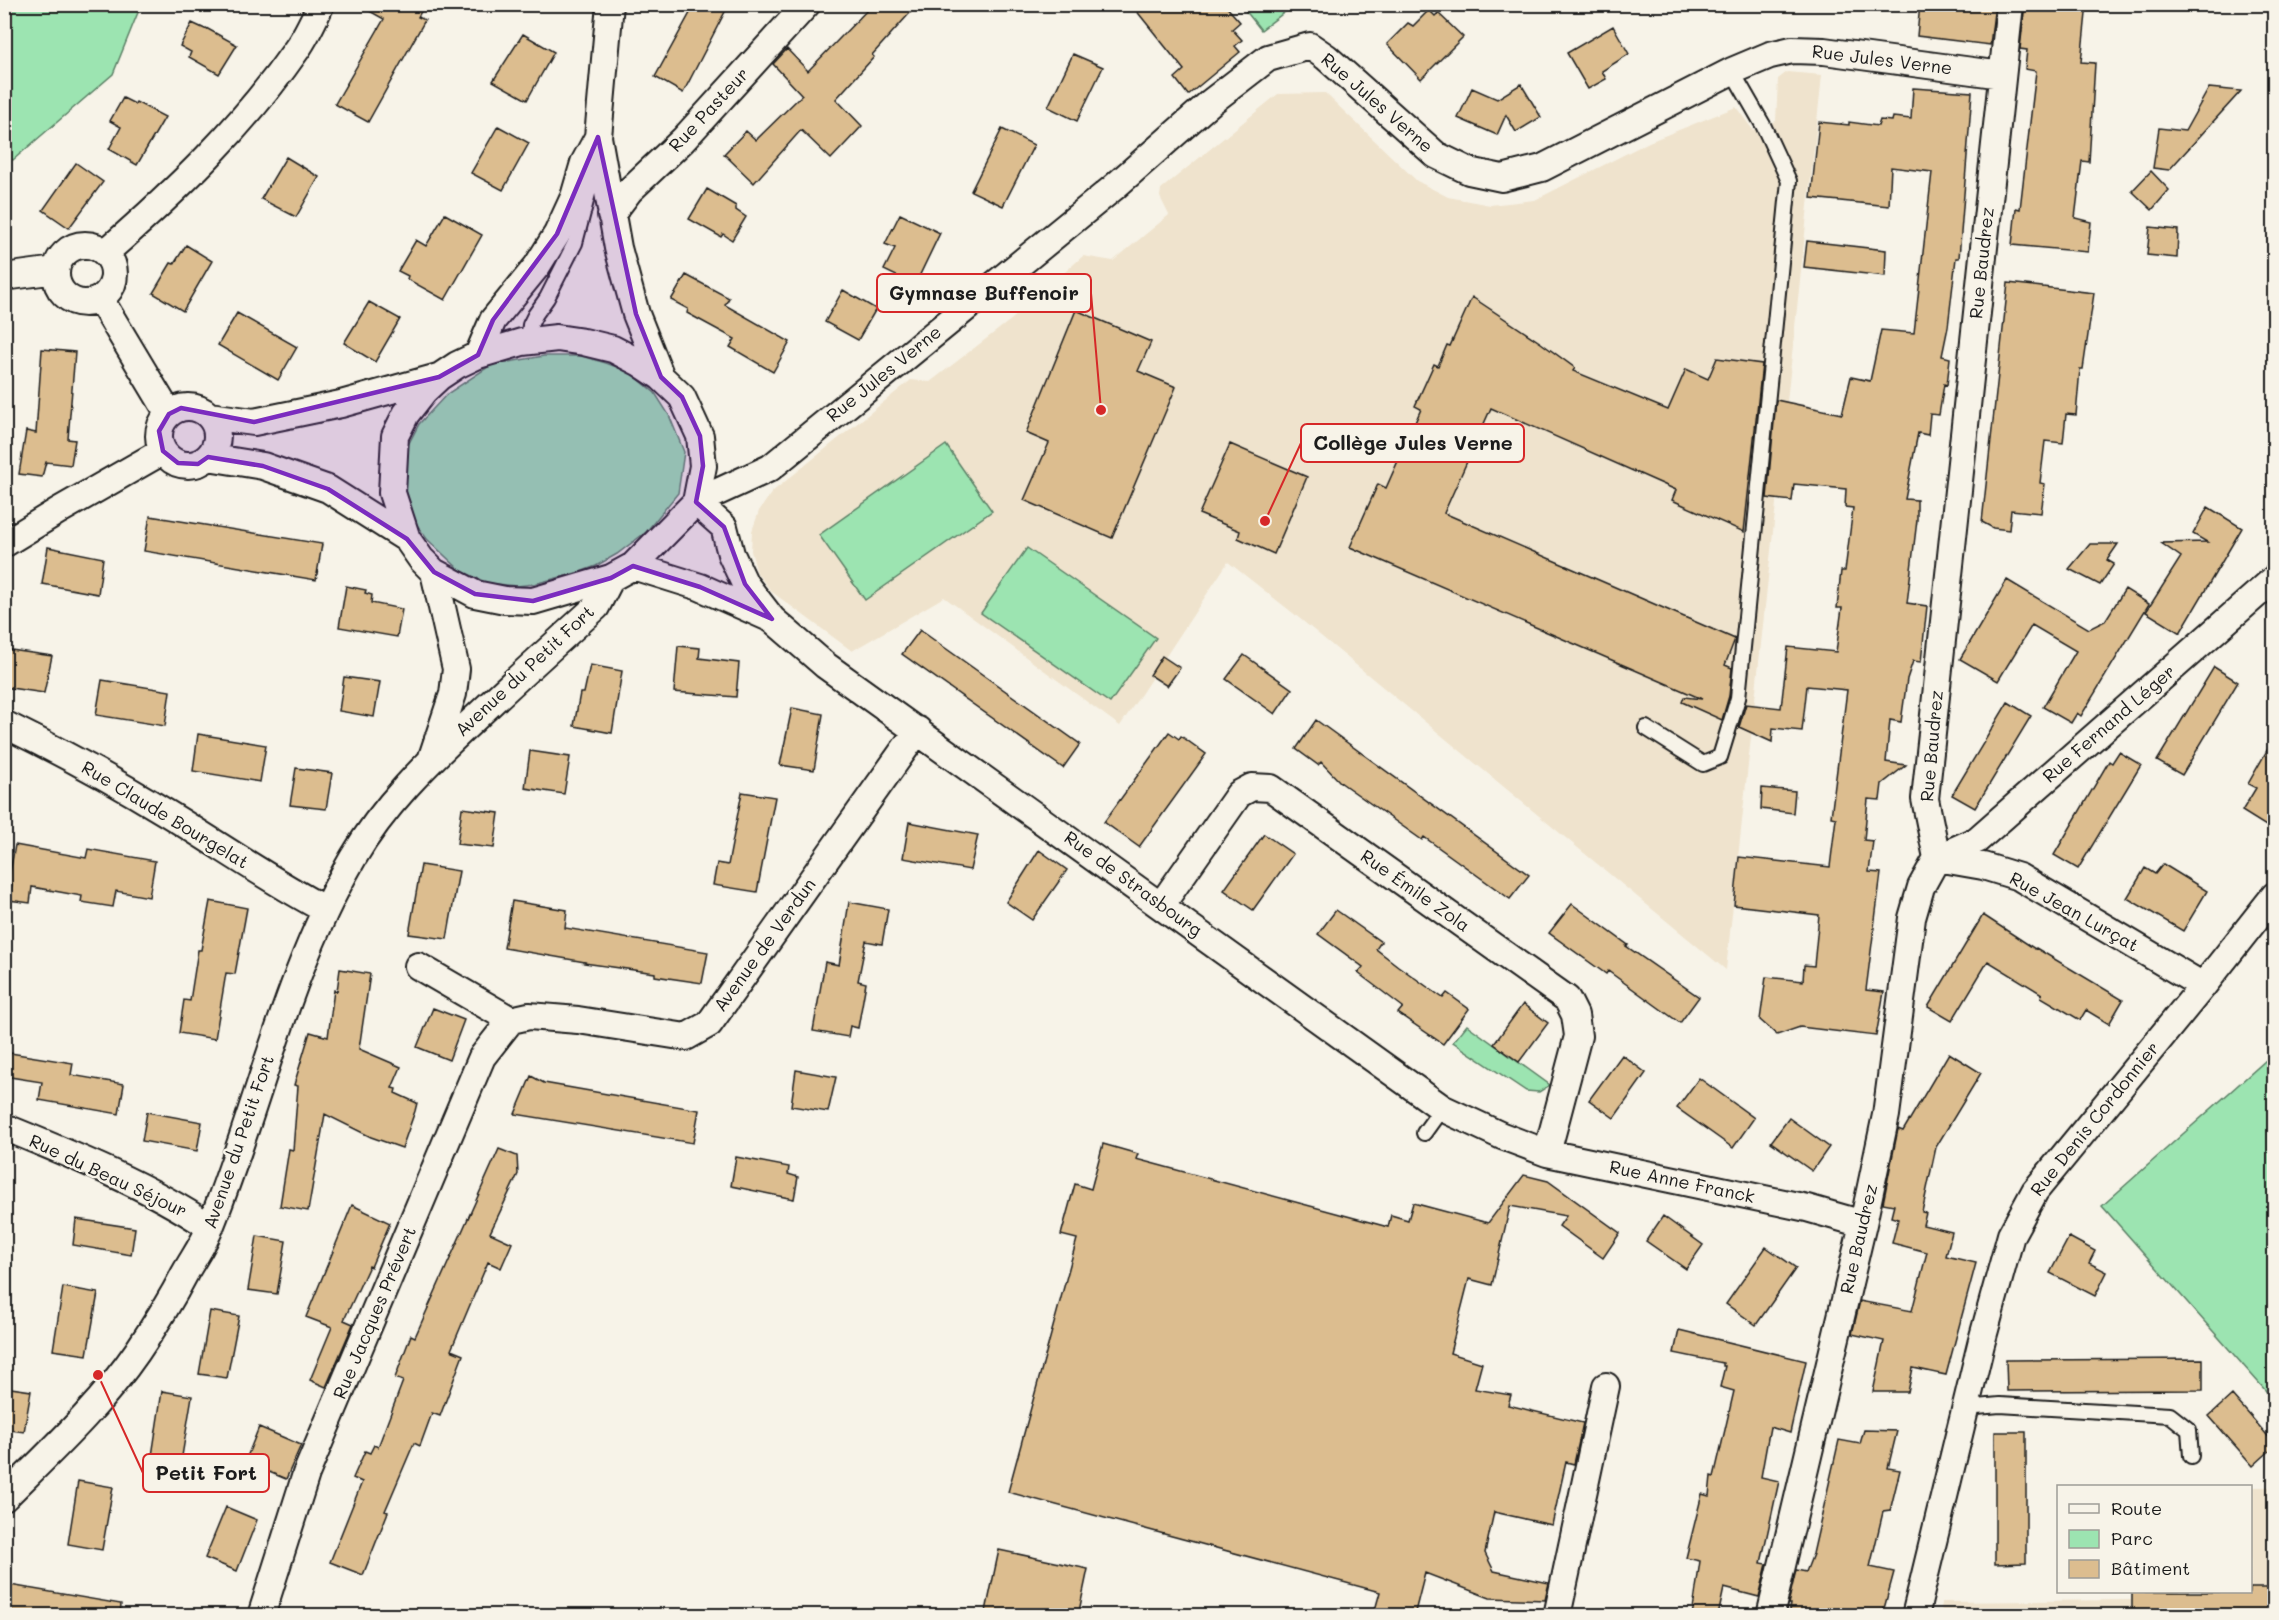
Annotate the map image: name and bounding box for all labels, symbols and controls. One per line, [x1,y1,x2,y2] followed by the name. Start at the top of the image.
[1811,39,1954,80] street label: Rue Jules Verne
[1317,47,1439,158] street label: Rue Jules Verne
[663,62,754,157] street label: Rue Pasteur
[1963,206,1999,320] street label: Rue Baudrez
[877,274,1091,312] callout: Gymnase Buffenoir
[889,279,1079,305] text: Gymnase Buffenoir
[821,320,946,427] street label: Rue Jules Verne
[1301,424,1524,462] callout: Collège Jules Verne
[1313,429,1513,455] text: Collège Jules Verne
[450,599,599,741] street label: Avenue du Petit Fort
[2037,659,2180,788] street label: Rue Fernand Léger
[1914,689,1948,803] street label: Rue Baudrez
[77,755,254,874] street label: Rue Claude Bourgelat
[1060,825,1207,941] street label: Rue de Strasbourg
[1356,844,1475,937] street label: Rue Émile Zola
[2006,866,2143,957] street label: Rue Jean Lurçat
[708,873,821,1016] street label: Avenue de Verdun
[2024,1036,2164,1201] street label: Rue Denis Cordonnier
[197,1052,279,1232] street label: Avenue du Petit Fort
[26,1128,191,1222] street label: Rue du Beau Séjour
[1607,1154,1757,1208] street label: Rue Anne Franck
[1834,1181,1882,1296] street label: Rue Baudrez
[327,1223,421,1403] street label: Rue Jacques Prévert
[143,1454,269,1492] callout: Petit Fort
[155,1459,257,1485] text: Petit Fort
[2057,1485,2252,1593] legend
[2111,1496,2162,1520] text: Route
[2111,1526,2153,1550] text: Parc
[2111,1556,2190,1580] text: Bâtiment

